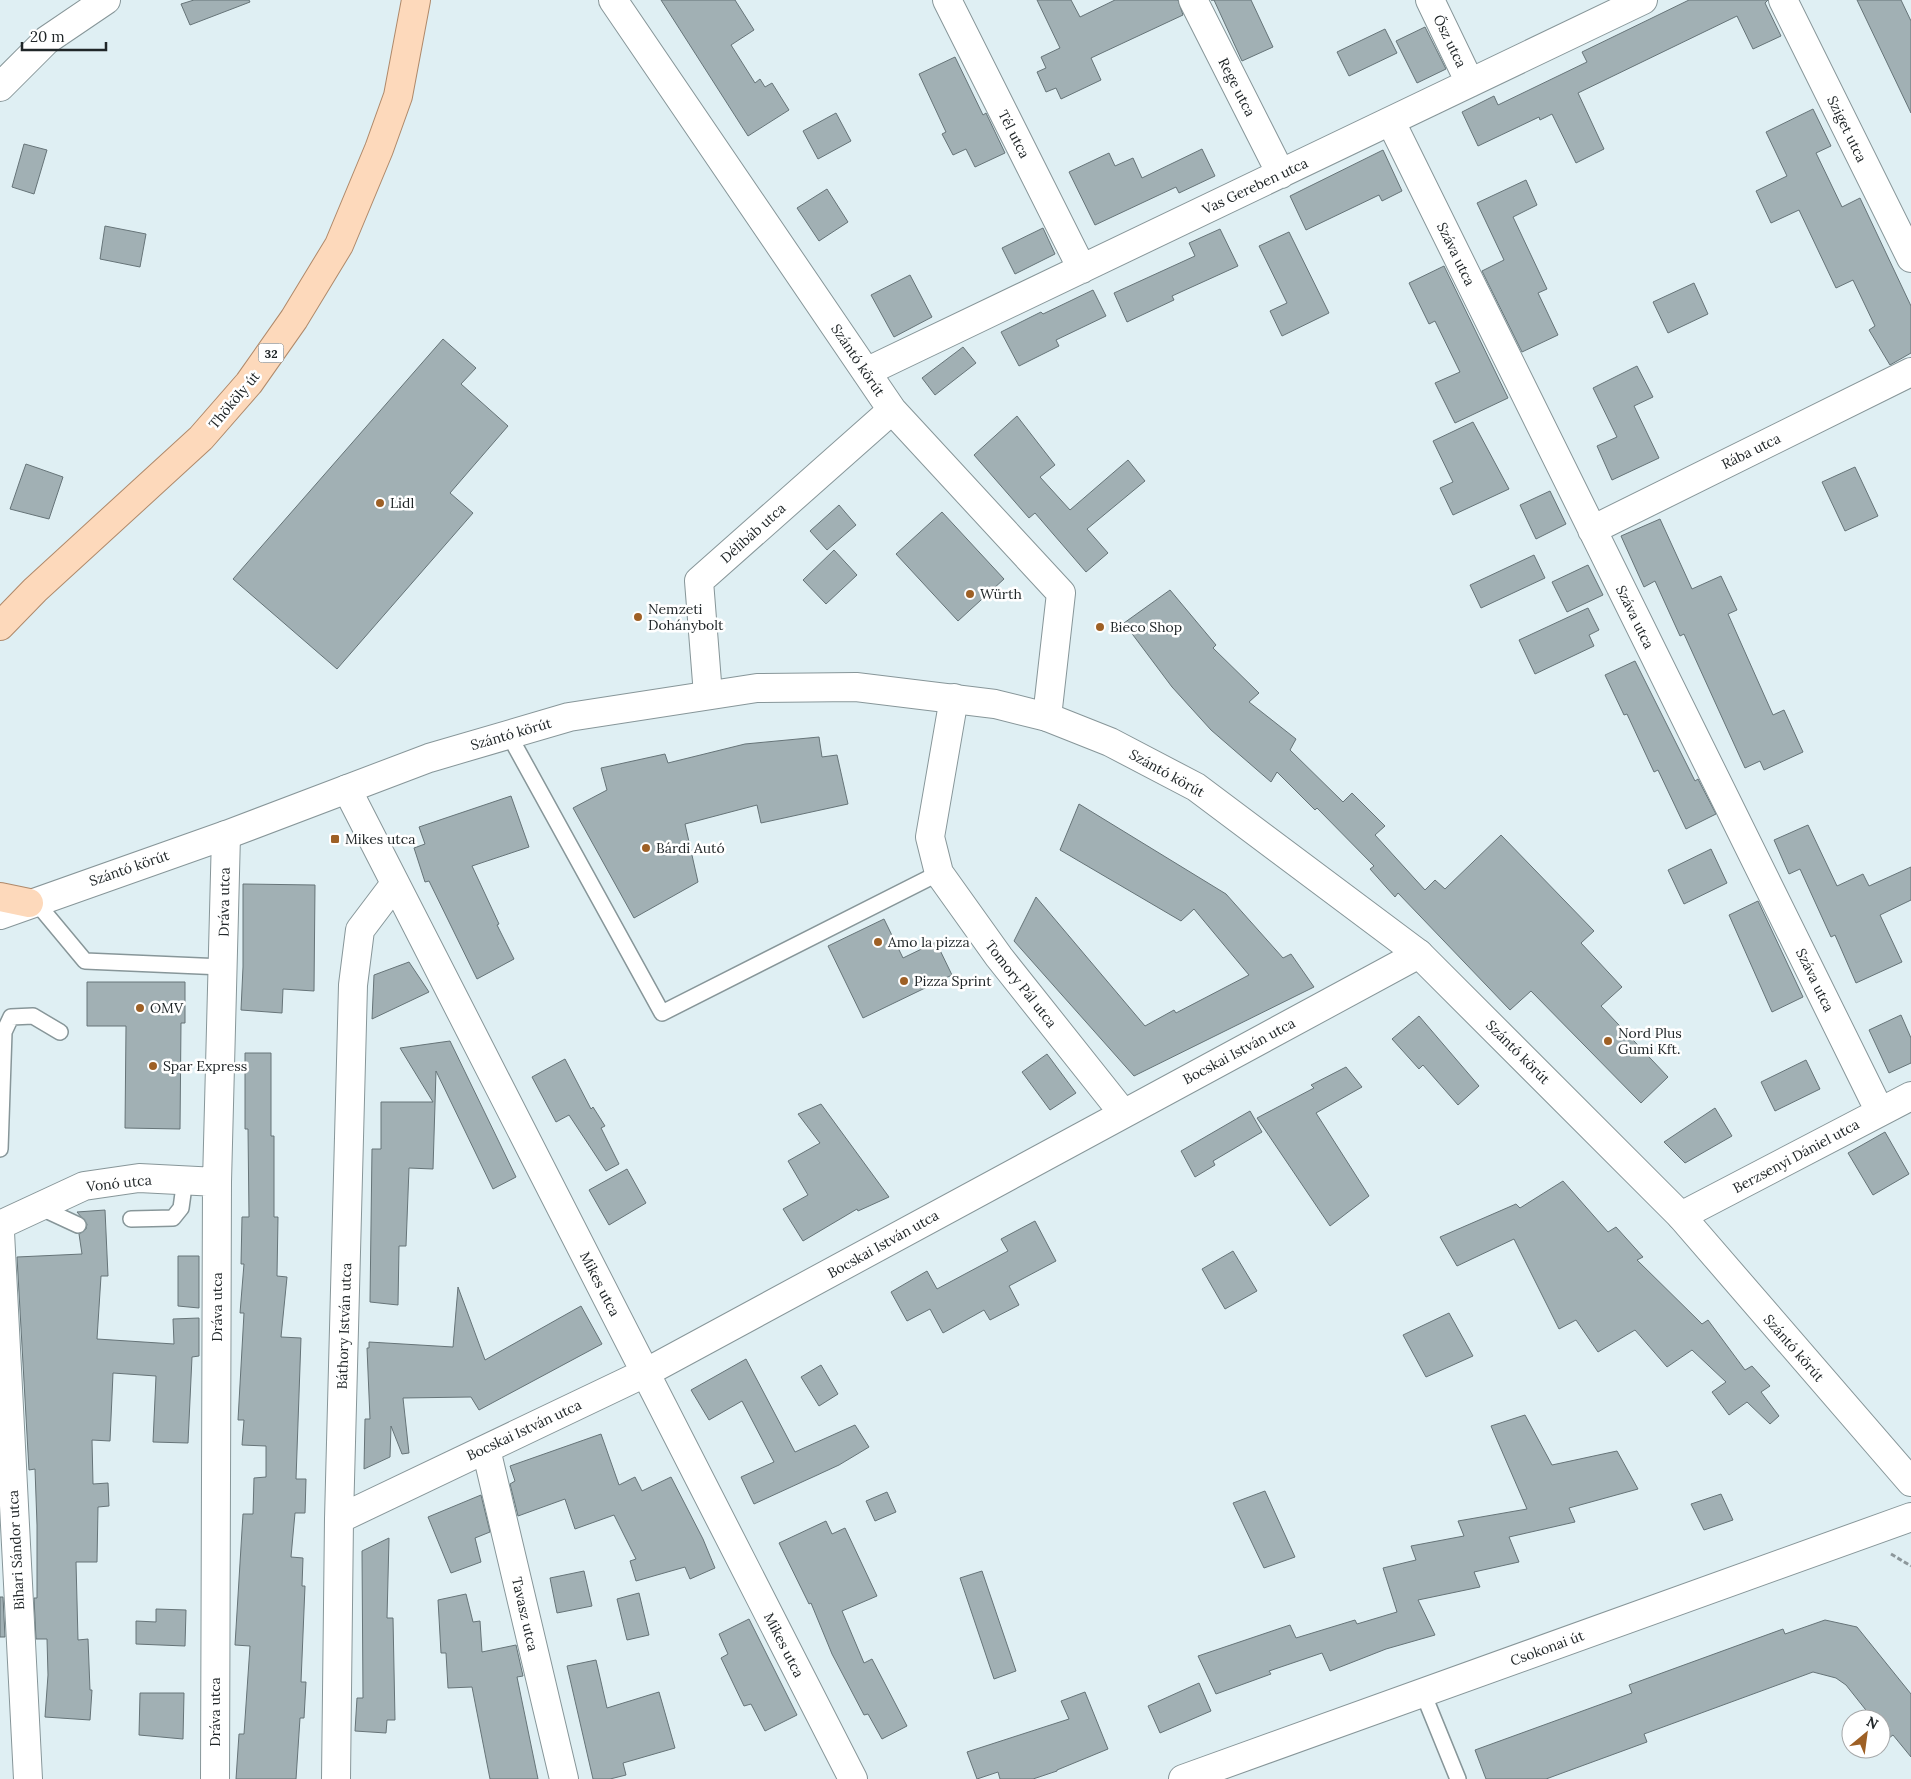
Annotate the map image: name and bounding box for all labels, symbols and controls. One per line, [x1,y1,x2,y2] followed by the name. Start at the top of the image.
[1429,12,1471,70] street label: Ősz utca
[22,20,106,52] scale bar
[30,27,65,46] text: 20 m
[1215,55,1259,119] street label: Rege utca
[1823,93,1871,165] street label: Sziget utca
[994,107,1034,161] street label: Tél utca
[1198,154,1311,219] street label: Vas Gereben utca
[1433,219,1479,289] street label: Száva utca
[827,320,889,400] street label: Szántó körút
[258,343,284,362] road number: 32
[205,367,264,432] street label: Thököly út
[1719,429,1783,473] street label: Rába utca
[390,494,414,512] place label: Lidl
[374,497,386,509] marker: Lidl
[717,499,789,567] street label: Délibáb utca
[1612,582,1658,652] street label: Száva utca
[980,585,1022,603] place label: Würth
[964,588,976,600] marker: Würth
[648,600,724,634] place label: Nemzeti Dohánybolt
[632,611,644,623] marker: Nemzeti Dohánybolt
[1110,618,1182,636] place label: Bieco Shop
[1094,621,1106,633] marker: Bieco Shop
[468,714,554,754] street label: Szántó körút
[1126,745,1208,801] street label: Szántó körút
[345,830,415,848] place label: Mikes utca
[329,833,341,845] marker: Mikes utca
[656,839,725,857] place label: Bárdi Autó
[640,842,652,854] marker: Bárdi Autó
[87,846,172,890] street label: Szántó körút
[214,867,234,937] street label: Dráva utca
[887,933,970,951] place label: Amo la pizza
[872,936,884,948] marker: Amo la pizza
[981,937,1061,1031] street label: Tomory Pál utca
[1792,945,1838,1015] street label: Száva utca
[914,972,992,990] place label: Pizza Sprint
[898,975,910,987] marker: Pizza Sprint
[150,999,184,1017] place label: OMV
[134,1002,146,1014] marker: OMV
[1180,1014,1298,1088] street label: Bocskai István utca
[1482,1016,1554,1088] street label: Szántó körút
[1618,1024,1682,1058] place label: Nord Plus Gumi Kft.
[1602,1035,1614,1047] marker: Nord Plus Gumi Kft.
[163,1057,247,1075] place label: Spar Express
[147,1060,159,1072] marker: Spar Express
[1730,1115,1862,1197] street label: Berzsenyi Dániel utca
[84,1171,153,1195] street label: Vonó utca
[824,1206,942,1282] street label: Bocskai István utca
[576,1249,624,1319] street label: Mikes utca
[333,1262,355,1390] street label: Báthory István utca
[208,1272,226,1342] street label: Dráva utca
[1760,1311,1829,1386] street label: Szántó körút
[464,1396,584,1464] street label: Bocskai István utca
[4,1490,28,1610] street label: Bihari Sándor utca
[508,1575,542,1653] street label: Tavasz utca
[760,1610,808,1680] street label: Mikes utca
[1508,1626,1587,1670] street label: Csokonai út
[206,1677,224,1747] street label: Dráva utca
[1841,1709,1891,1759] north arrow
[1863,1712,1882,1733] text: N

